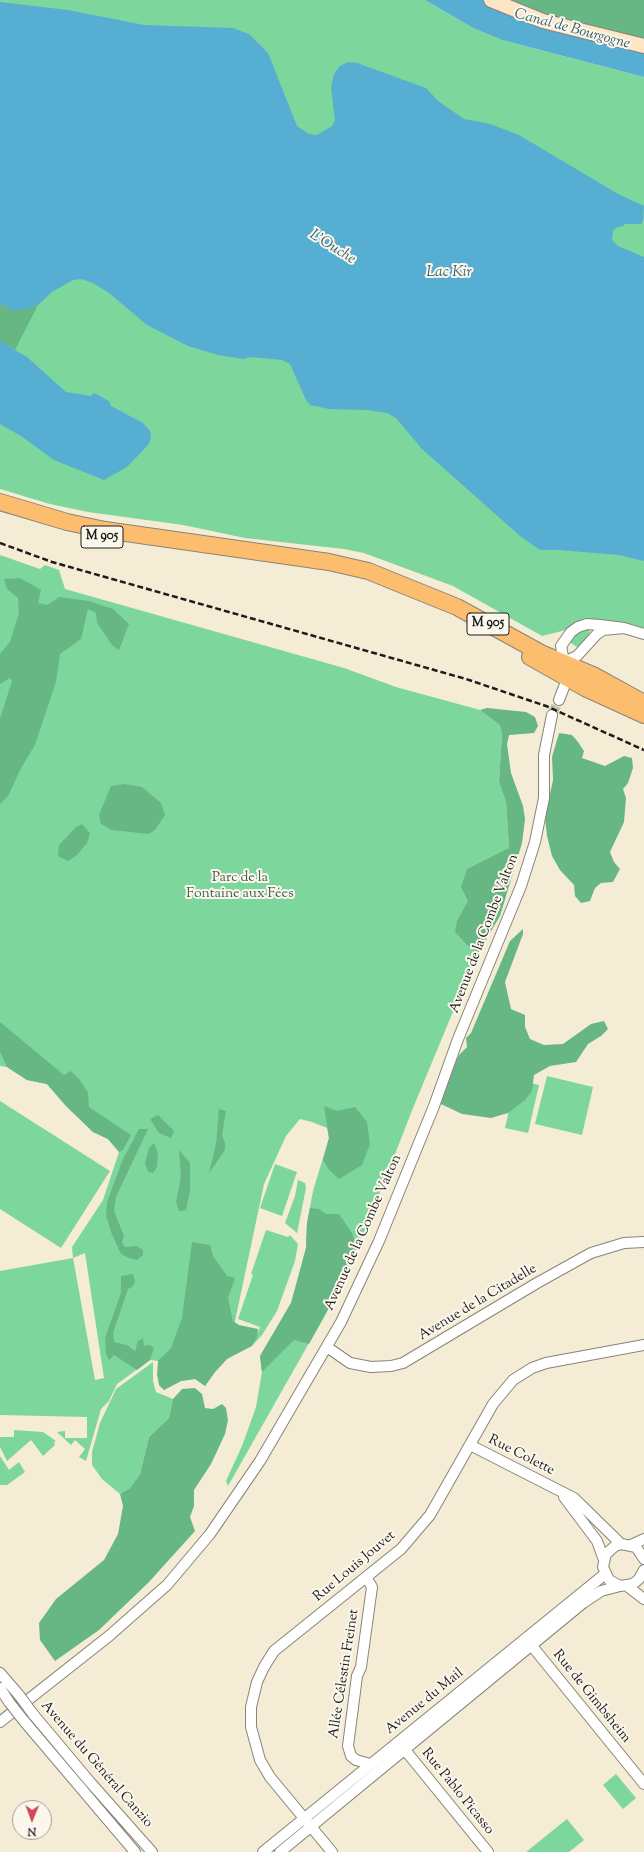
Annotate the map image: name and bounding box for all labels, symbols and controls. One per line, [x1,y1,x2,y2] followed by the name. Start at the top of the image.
[512,6,632,54] water label: Canal de Bourgogne
[306,227,358,269] water label: L'Ouche
[426,264,472,282] water label: Lac Kir
[81,526,123,548] road number: M 905
[467,613,509,635] road number: M 905
[447,852,523,1016] street label: Avenue de la Combe Valton
[186,871,294,904] park label: Parc de la Fontaine aux Fées
[322,1152,406,1314] street label: Avenue de la Combe Valton
[416,1261,540,1345] street label: Avenue de la Citadelle
[485,1432,557,1480] street label: Rue Colette
[311,1528,399,1606] street label: Rue Louis Jouvet
[326,1608,364,1740] street label: Allée Célestin Freinet
[548,1647,634,1747] street label: Rue de Gimbsheim
[382,1665,468,1739] street label: Avenue du Mail
[36,1698,156,1832] street label: Avenue du Général Canzio
[417,1745,497,1839] street label: Rue Pablo Picasso
[12,1800,52,1840] north arrow
[27,1823,36,1839] text: N

